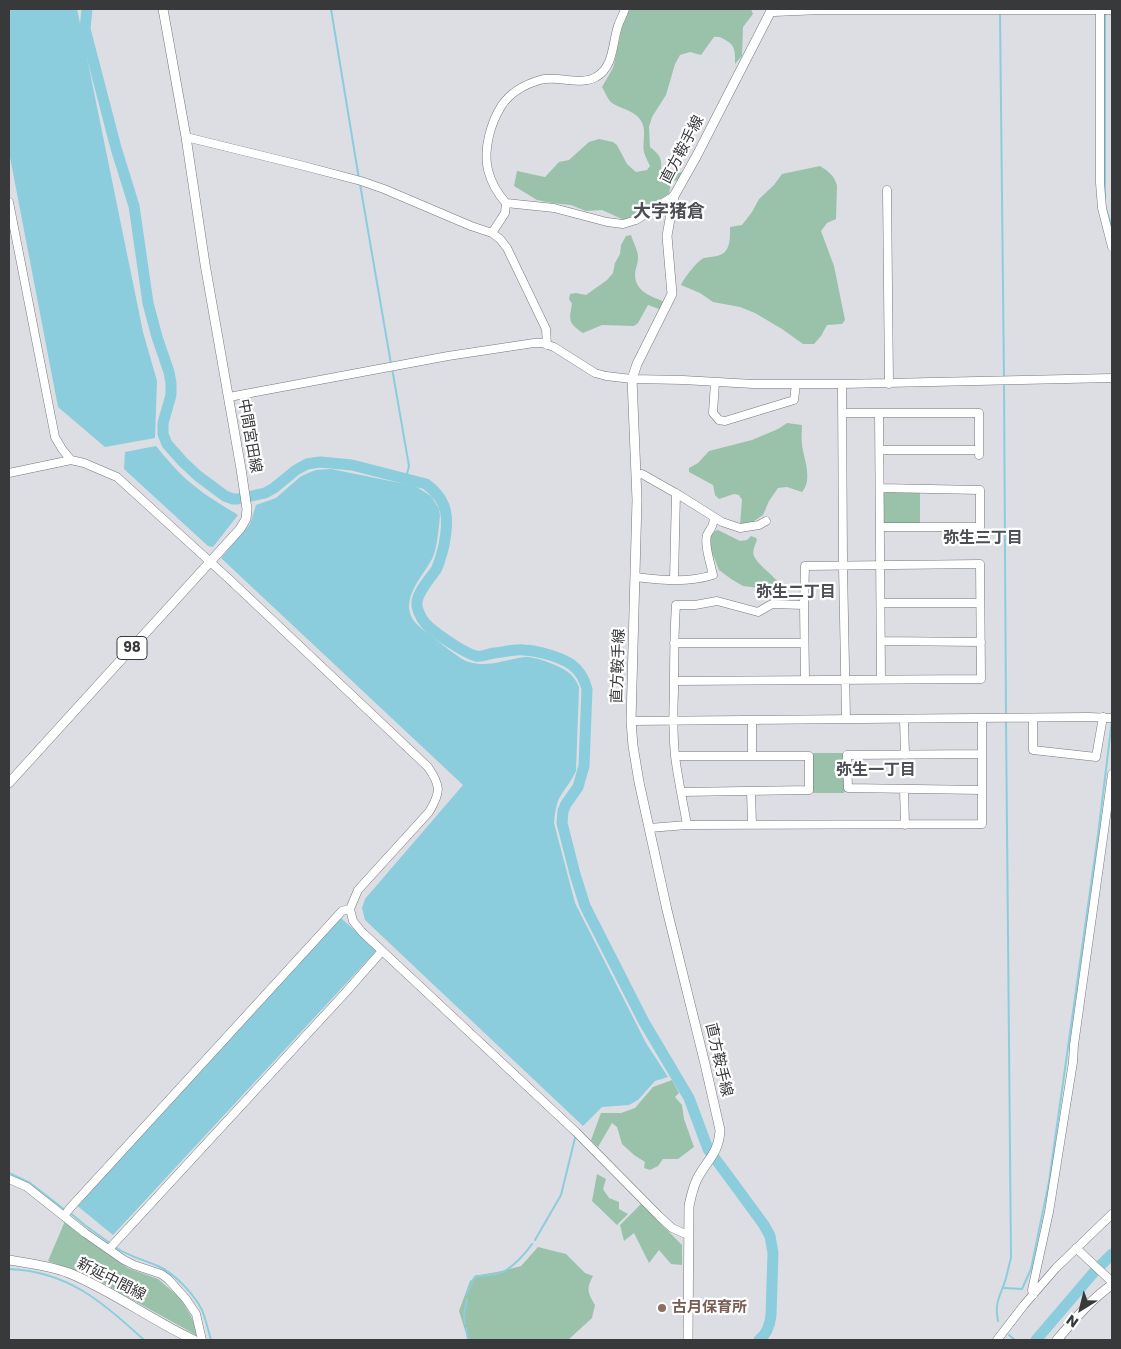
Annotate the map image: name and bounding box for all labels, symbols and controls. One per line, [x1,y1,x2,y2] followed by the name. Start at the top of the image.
[657,113,709,187] street label: 直方鞍手線
[633,201,705,223] district label: 大字猪倉
[234,398,264,474] street label: 中間宮田線
[943,529,1023,549] district label: 弥生三丁目
[756,583,836,603] district label: 弥生二丁目
[609,628,629,704] street label: 直方鞍手線
[117,636,147,660] road number: 98
[836,761,916,781] district label: 弥生一丁目
[701,1021,735,1099] street label: 直方鞍手線
[74,1255,148,1305] street label: 新延中間線
[1056,1284,1106,1334] north arrow
[672,1299,747,1317] place label: 古月保育所
[656,1302,668,1314] marker: 古月保育所
[1062,1310,1082,1332] text: N

